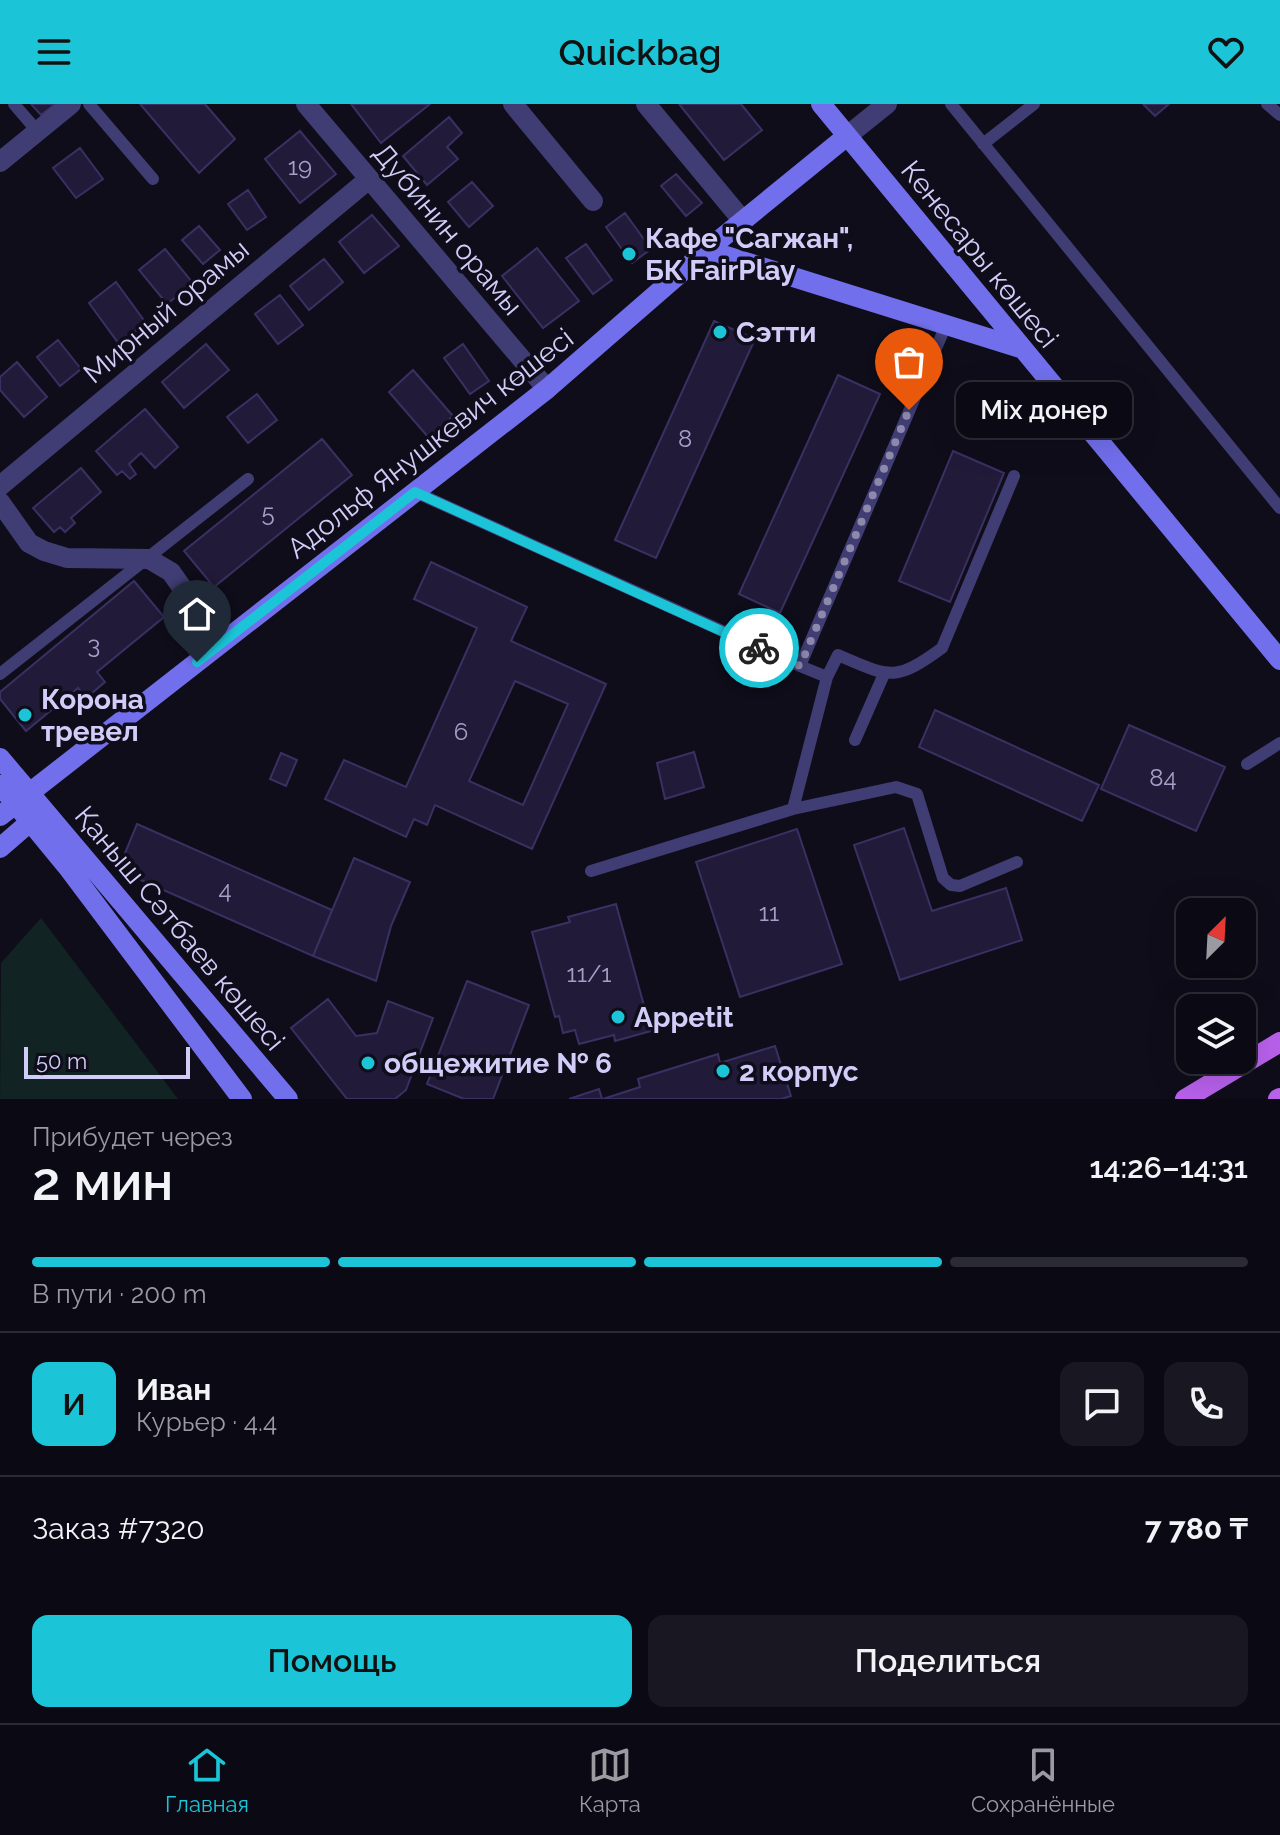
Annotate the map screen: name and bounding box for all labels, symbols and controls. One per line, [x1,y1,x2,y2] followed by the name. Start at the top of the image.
[32,30,76,74] icon: menu
[1204,30,1248,74] icon: heart
[558,31,722,73] text: Quickbag
[366,137,529,322] street label: Дубинин орамы
[288,152,312,181] house number: 19
[894,154,1065,354] street label: Кенесары көшесі
[645,222,853,287] place label: Кафе "Сагжан", БК FairPlay
[77,233,256,390] street label: Мирный орамы
[620,245,638,263] marker: Кафе "Сагжан", БК FairPlay
[736,316,816,349] place label: Сэтти
[281,322,580,565] street label: Адольф Янушкевич көшесі
[711,323,729,341] marker: Сэтти
[875,328,943,410] pin
[887,340,931,384] icon: bag
[957,382,1133,438] callout: Mix донер
[980,395,1108,425] text: Mix донер
[678,424,692,453] house number: 8
[261,498,275,527] house number: 5
[163,580,231,662] pin
[175,592,219,636] icon: home
[719,608,799,688] courier
[737,626,781,670] icon: bike
[88,630,100,659] house number: 3
[41,683,144,748] place label: Корона тревел
[16,706,34,724] marker: Корона тревел
[454,717,468,746] house number: 6
[1149,763,1177,792] house number: 84
[68,800,291,1057] street label: Қаныш Сәтбаев көшесі
[218,875,232,904] house number: 4
[759,898,779,927] house number: 11
[1176,898,1256,978] north arrow
[1176,898,1256,1074] map controls
[567,959,611,988] house number: 11/1
[1176,994,1256,1074] button: layers
[634,1001,734,1034] place label: Appetit
[609,1008,627,1026] marker: Appetit
[24,1043,190,1079] scale bar
[384,1047,612,1080] place label: общежитие № 6
[36,1048,87,1074] text: 50 m
[359,1054,377,1072] marker: общежитие № 6
[739,1055,859,1088] place label: 2 корпус
[714,1062,732,1080] marker: 2 корпус
[32,1122,233,1152] text: Прибудет через
[1089,1150,1248,1185] text: 14:26–14:31
[32,1151,173,1212] text: 2 мин
[32,1279,207,1309] text: В пути · 200 m
[1060,1362,1144,1446] button: chat
[1164,1362,1248,1446] button: phone
[136,1372,211,1407] text: Иван
[62,1387,86,1422] text: И
[136,1407,277,1437] text: Курьер · 4.4
[32,1511,205,1546] text: Заказ #7320
[1145,1511,1248,1546] text: 7 780 ₸
[32,1615,632,1707] button: Помощь
[648,1615,1248,1707] button: Поделиться
[165,1743,249,1817] tab: Главная
[579,1743,641,1817] tab: Карта
[971,1743,1115,1817] tab: Сохранённые

